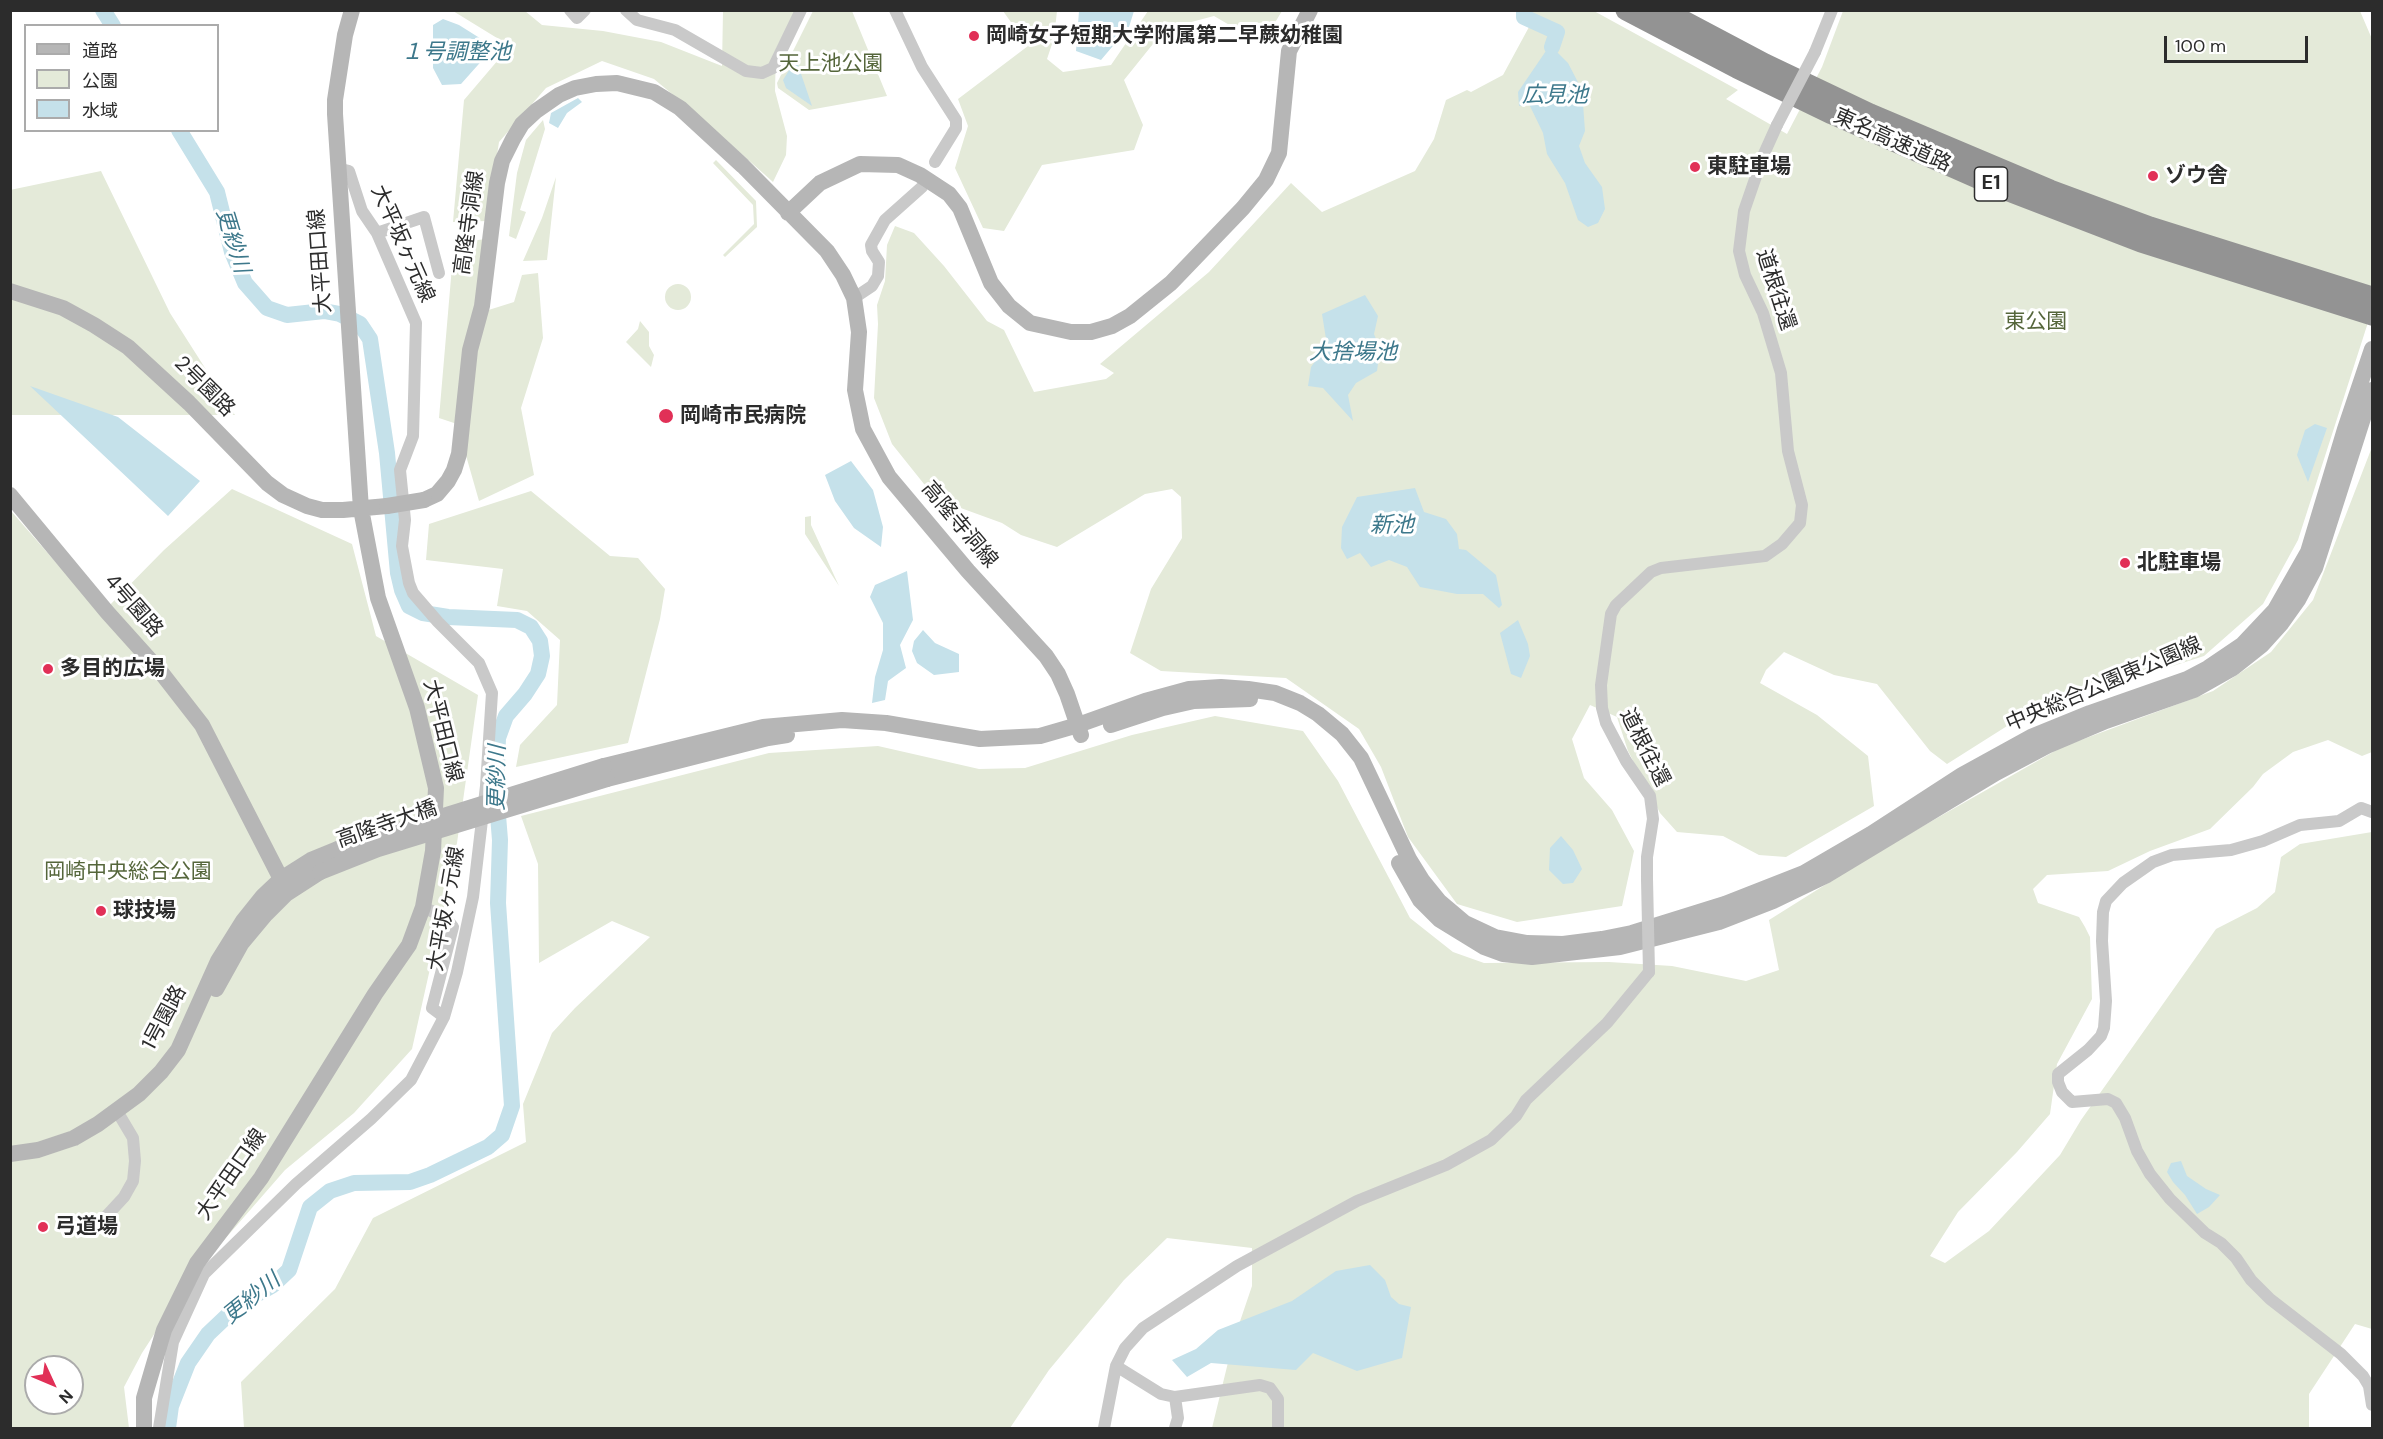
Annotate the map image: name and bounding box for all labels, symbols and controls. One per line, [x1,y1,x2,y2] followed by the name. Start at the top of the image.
[986,23,1343,49] place label: 岡崎女子短期大学附属第二早蕨幼稚園
[24,24,219,132] legend
[2167,24,2311,62] scale bar
[967,29,981,43] marker: 岡崎女子短期大学附属第二早蕨幼稚園
[2175,34,2226,58] text: 100 m
[82,39,118,63] text: 道路
[401,40,511,66] water label: １号調整池
[779,51,883,77] park label: 天上池公園
[82,69,118,93] text: 公園
[1522,83,1588,109] water label: 広見池
[82,99,118,123] text: 水域
[1829,104,1955,178] street label: 東名高速道路
[1707,154,1791,180] place label: 東駐車場
[1688,160,1702,174] marker: 東駐車場
[2165,163,2228,189] place label: ゾウ舎
[1974,167,2008,201] road number: E1
[450,169,490,277] street label: 高隆寺洞線
[2146,169,2160,183] marker: ゾウ舎
[365,181,439,307] street label: 大平坂ヶ元線
[210,206,254,276] water label: 更紗川
[305,208,337,314] street label: 大平田口線
[1750,246,1800,334] street label: 道根往還
[2005,309,2067,335] park label: 東公園
[1309,340,1397,366] water label: 大捨場池
[169,352,239,422] street label: 2号園路
[680,403,806,429] place label: 岡崎市民病院
[657,407,675,425] marker: 岡崎市民病院
[916,477,1002,573] street label: 高隆寺洞線
[1370,513,1414,539] water label: 新池
[2137,550,2221,576] place label: 北駐車場
[2118,556,2132,570] marker: 北駐車場
[99,569,167,643] street label: 4号園路
[2002,632,2206,738] street label: 中央総合公園東公園線
[60,656,165,682] place label: 多目的広場
[41,662,55,676] marker: 多目的広場
[417,677,467,785] street label: 大平田口線
[1614,705,1674,791] street label: 道根往還
[484,745,512,811] water label: 更紗川
[333,796,441,854] street label: 高隆寺大橋
[424,845,470,973] street label: 大平坂ヶ元線
[44,859,212,885] park label: 岡崎中央総合公園
[113,898,176,924] place label: 球技場
[94,904,108,918] marker: 球技場
[138,981,192,1055] street label: 1号園路
[192,1125,272,1225] street label: 大平田口線
[55,1214,118,1240] place label: 弓道場
[36,1220,50,1234] marker: 弓道場
[218,1268,286,1330] water label: 更紗川
[24,1355,84,1415] north arrow
[54,1385,77,1408] text: N

